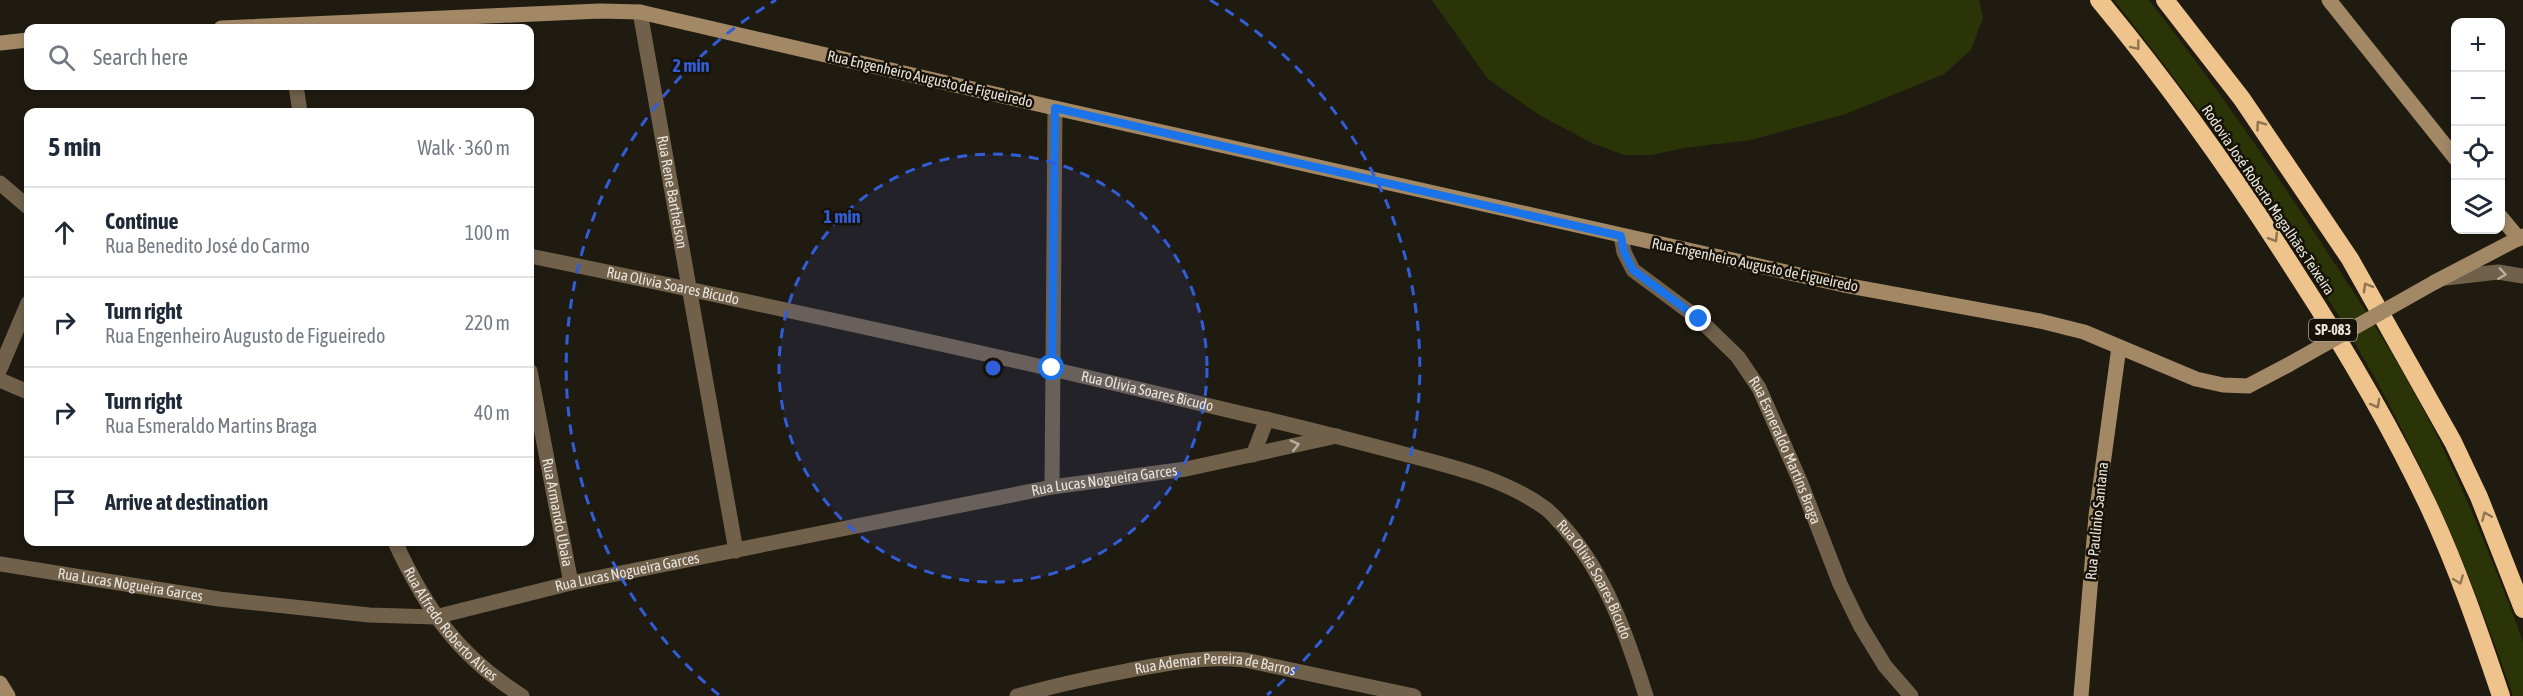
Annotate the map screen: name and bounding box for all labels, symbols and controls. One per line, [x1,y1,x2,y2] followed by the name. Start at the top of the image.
[2451,18,2505,234] map controls
[2451,18,2505,72] button: +
[24,24,534,90] search box
[2128,39,2139,50] one-way arrow
[45,41,78,74] icon: search
[93,44,188,70] text: Search here
[826,47,1035,110] street label: Rua Engenheiro Augusto de Figueiredo
[673,55,710,76] text: 2 min
[2451,72,2505,126] button: −
[2198,102,2338,298] street label: Rodovia José Roberto Magalhães Teixeira
[2256,120,2267,131] one-way arrow
[2451,126,2505,180] button: locate
[48,132,101,162] text: 5 min
[654,134,691,250] street label: Rua Rene Barthelson
[418,136,510,159] text: Walk · 360 m
[2451,180,2505,234] button: layers
[824,206,861,227] text: 1 min
[105,208,179,234] text: Continue
[48,216,81,249] icon: ahead
[465,221,510,244] text: 100 m
[2267,232,2279,242] one-way arrow
[105,234,310,257] text: Rua Benedito José do Carmo
[1650,234,1860,295] street label: Rua Engenheiro Augusto de Figueiredo
[605,263,741,308] street label: Rua Olivia Soares Bicudo
[2498,267,2507,279] one-way arrow
[2363,283,2374,294] one-way arrow
[105,298,182,324] text: Turn right
[1685,305,1711,331] route end
[48,306,81,339] icon: right
[465,311,510,334] text: 220 m
[2309,319,2357,341] road number: SP-083
[105,324,385,347] text: Rua Engenheiro Augusto de Figueiredo
[1038,354,1064,380] route start
[983,358,1003,378] centre of rings
[1080,367,1215,414] street label: Rua Olivia Soares Bicudo
[1746,373,1825,526] street label: Rua Esmeraldo Martins Braga
[105,388,182,414] text: Turn right
[48,396,81,429] icon: right
[2369,398,2380,408] one-way arrow
[474,401,510,424] text: 40 m
[105,414,317,437] text: Rua Esmeraldo Martins Braga
[1290,440,1300,453] one-way arrow
[539,457,577,568] street label: Rua Armando Ubaia
[1030,461,1178,499] street label: Rua Lucas Nogueira Garces
[2082,461,2111,581] street label: Rua Paulinio Santana
[48,486,81,519] icon: arrive
[105,489,268,515] text: Arrive at destination
[2481,511,2493,522] one-way arrow
[1554,516,1635,641] street label: Rua Olivia Soares Bicudo
[553,549,701,595] street label: Rua Lucas Nogueira Garces
[57,564,204,604] street label: Rua Lucas Nogueira Garces
[401,564,501,684] street label: Rua Alfredo Roberto Alves
[2452,574,2465,585] one-way arrow
[1133,650,1297,679] street label: Rua Ademar Pereira de Barros

